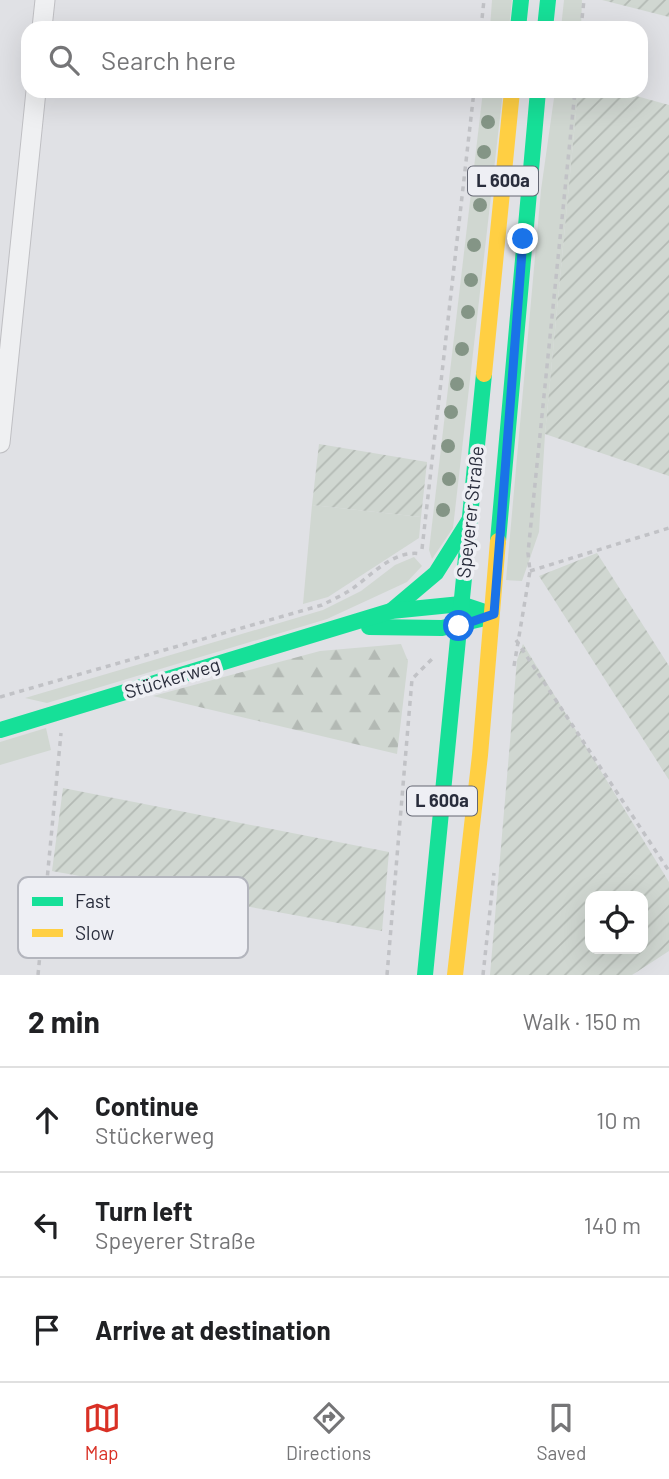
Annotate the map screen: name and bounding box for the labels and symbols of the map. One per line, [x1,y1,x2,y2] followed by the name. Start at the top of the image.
[468,166,538,196] road number: L 600a
[507,223,538,254] route end
[451,445,488,579] street label: Speyerer Straße
[443,610,474,641] route start
[121,652,222,703] street label: Stückerweg
[407,786,477,816] road number: L 600a
[18,877,248,958] legend
[75,889,111,912] text: Fast
[75,921,114,944] text: Slow

